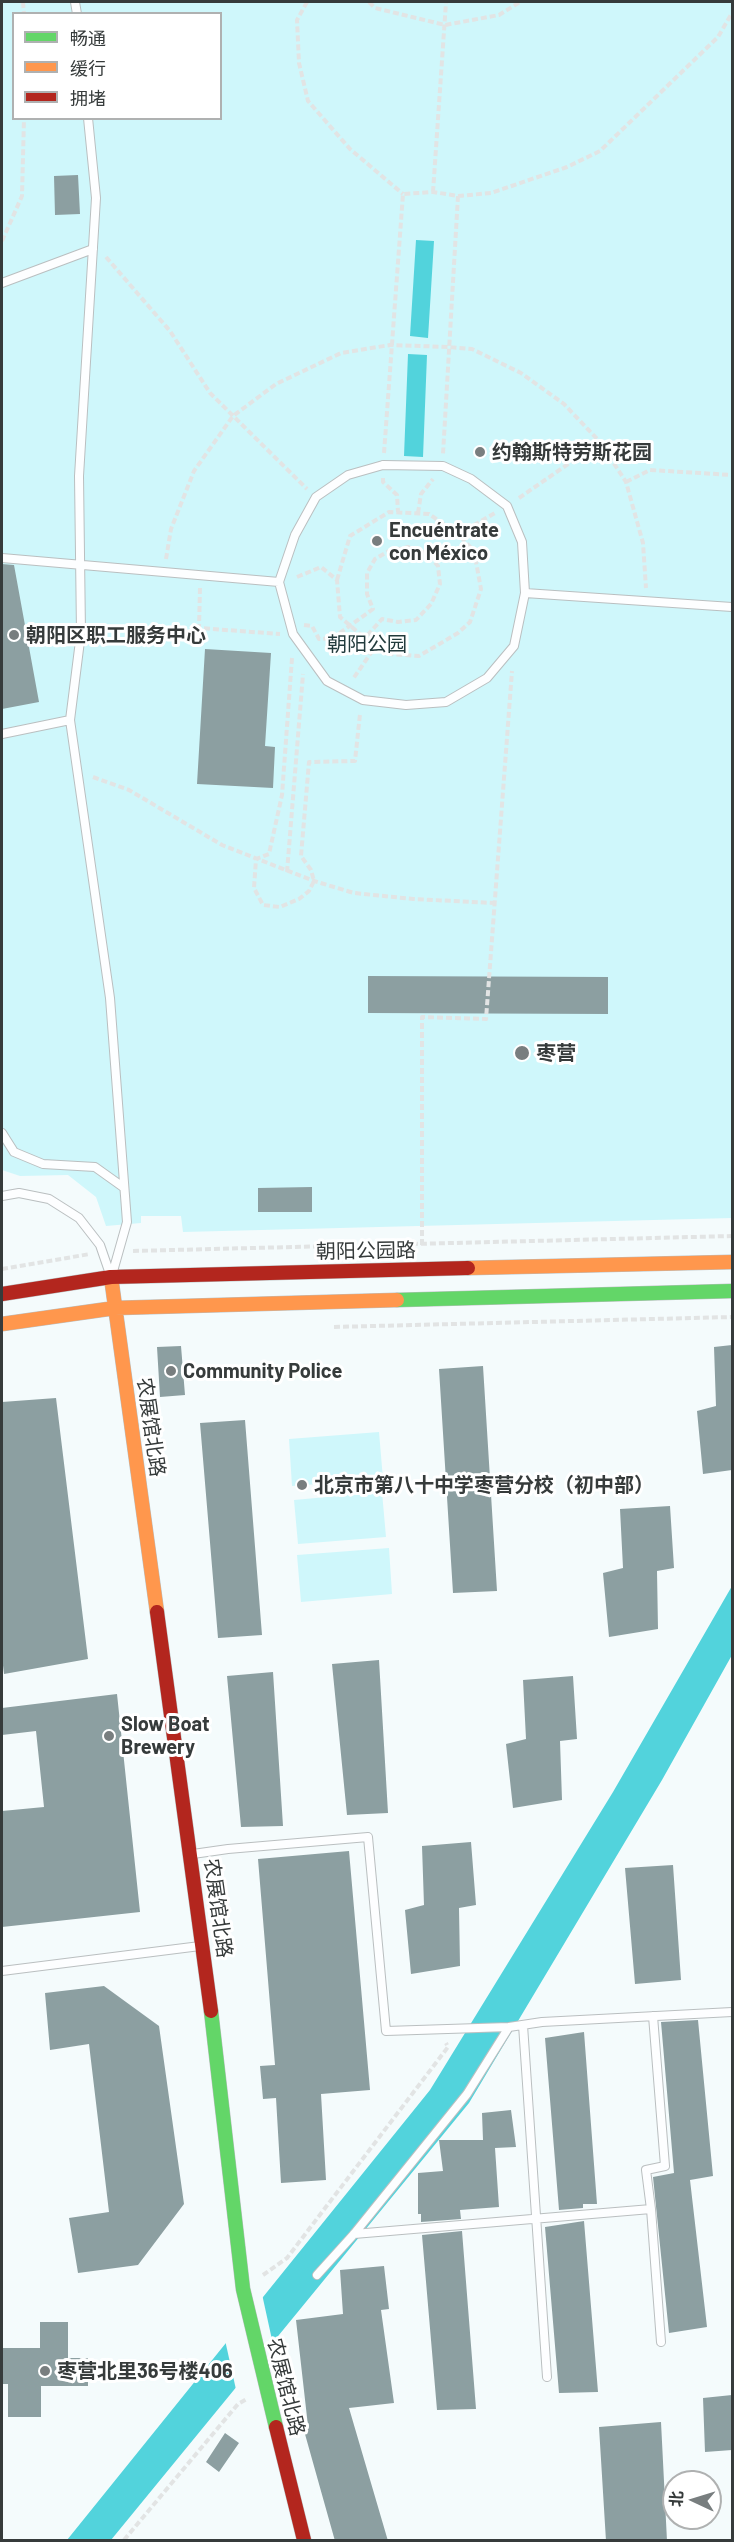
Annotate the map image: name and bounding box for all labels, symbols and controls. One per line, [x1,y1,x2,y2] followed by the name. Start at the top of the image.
[12,12,222,120] legend
[70,27,106,49] text: 畅通
[70,57,106,79] text: 缓行
[70,87,106,109] text: 拥堵
[492,440,652,464] place label: 约翰斯特劳斯花园
[473,445,487,459] marker: 约翰斯特劳斯花园
[389,518,499,565] place label: Encuéntrate con México
[370,534,384,548] marker: Encuéntrate con México
[26,623,206,647] place label: 朝阳区职工服务中心
[7,628,21,642] marker: 朝阳区职工服务中心
[327,632,407,656] park label: 朝阳公园
[536,1041,576,1065] place label: 枣营
[513,1044,531,1062] marker: 枣营
[316,1238,416,1264] street label: 朝阳公园路
[183,1359,342,1383] place label: Community Police
[164,1364,178,1378] marker: Community Police
[132,1376,170,1478] street label: 农展馆北路
[314,1473,654,1497] place label: 北京市第八十中学枣营分校（初中部）
[295,1478,309,1492] marker: 北京市第八十中学枣营分校（初中部）
[121,1712,209,1759] place label: Slow Boat Brewery
[102,1729,116,1743] marker: Slow Boat Brewery
[199,1857,237,1959] street label: 农展馆北路
[262,2336,310,2438] street label: 农展馆北路
[57,2359,233,2383] place label: 枣营北里36号楼406
[38,2364,52,2378] marker: 枣营北里36号楼406
[662,2470,722,2530] north arrow
[666,2490,686,2508] text: 北

